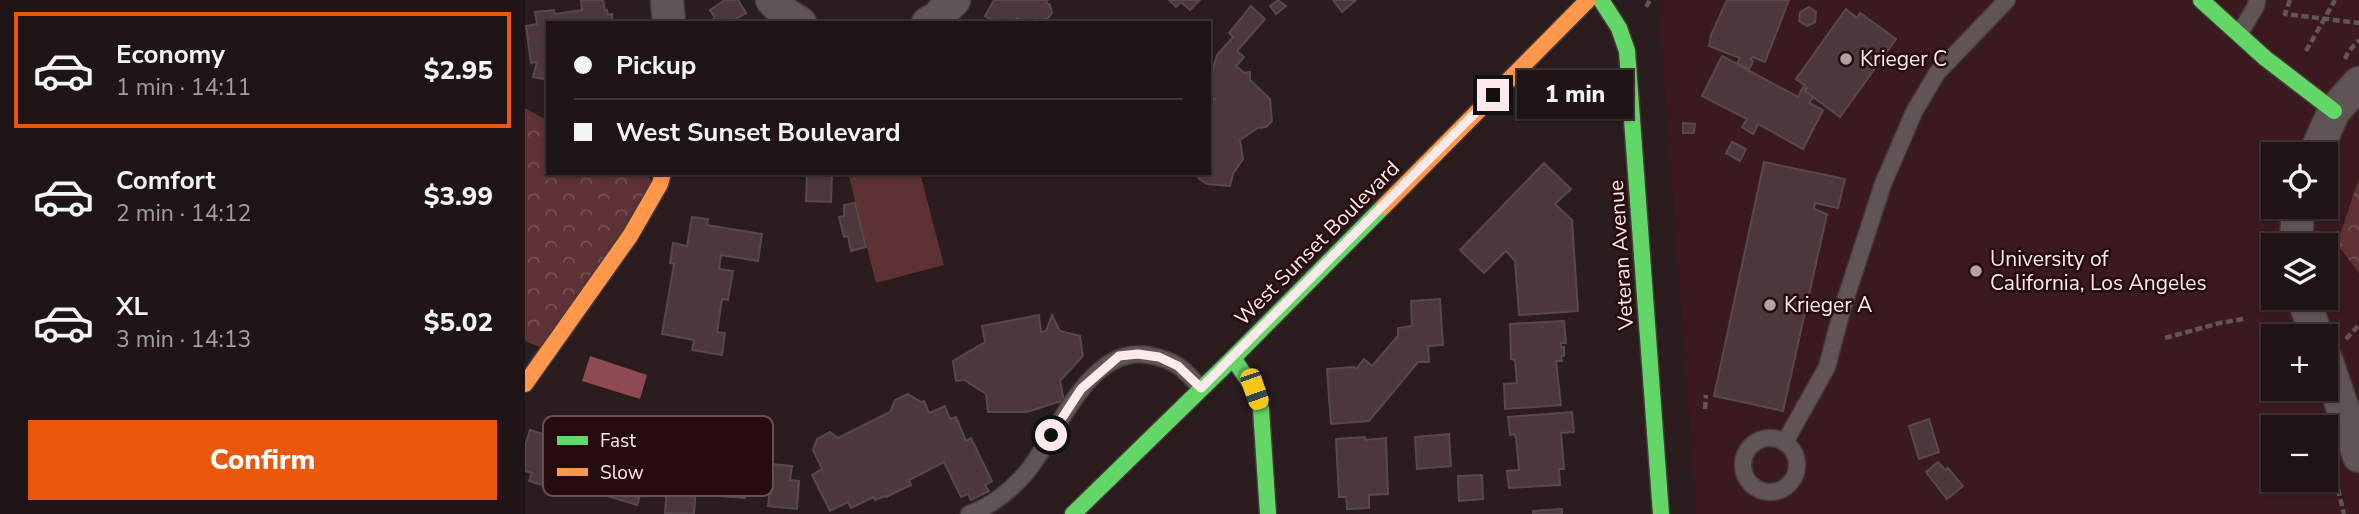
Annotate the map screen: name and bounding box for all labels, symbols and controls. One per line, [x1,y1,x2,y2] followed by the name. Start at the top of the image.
[116,37,225,72] text: Economy
[32,39,95,102] icon: car
[1860,45,1947,73] place label: Krieger C
[616,48,696,83] text: Pickup
[1838,51,1854,67] marker: Krieger C
[424,53,493,88] text: $2.95
[1517,70,1633,119] callout: 1 min
[116,72,251,103] text: 1 min · 14:11
[1477,79,1509,111] route end
[1545,79,1605,110] text: 1 min
[616,115,901,150] text: West Sunset Boulevard
[2261,142,2338,492] map controls
[2261,142,2338,219] button: locate
[1228,154,1406,332] street label: West Sunset Boulevard
[116,163,216,198] text: Comfort
[32,165,95,228] icon: car
[424,179,493,214] text: $3.99
[1602,179,1640,332] street label: Veteran Avenue
[116,198,251,229] text: 2 min · 14:12
[2261,233,2338,310] button: layers
[1990,245,2207,297] place label: University of California, Los Angeles
[1968,263,1984,279] marker: University of California, Los Angeles
[116,289,148,324] text: XL
[32,291,95,354] icon: car
[1784,291,1872,319] place label: Krieger A
[1762,297,1778,313] marker: Krieger A
[424,305,493,340] text: $5.02
[116,324,251,355] text: 3 min · 14:13
[2261,324,2338,401] button: +
[1238,366,1271,412] car
[2261,415,2338,492] button: −
[543,416,773,496] legend
[1035,419,1067,451] route start
[28,420,497,500] button: Confirm
[600,428,636,454] text: Fast
[600,460,644,486] text: Slow

